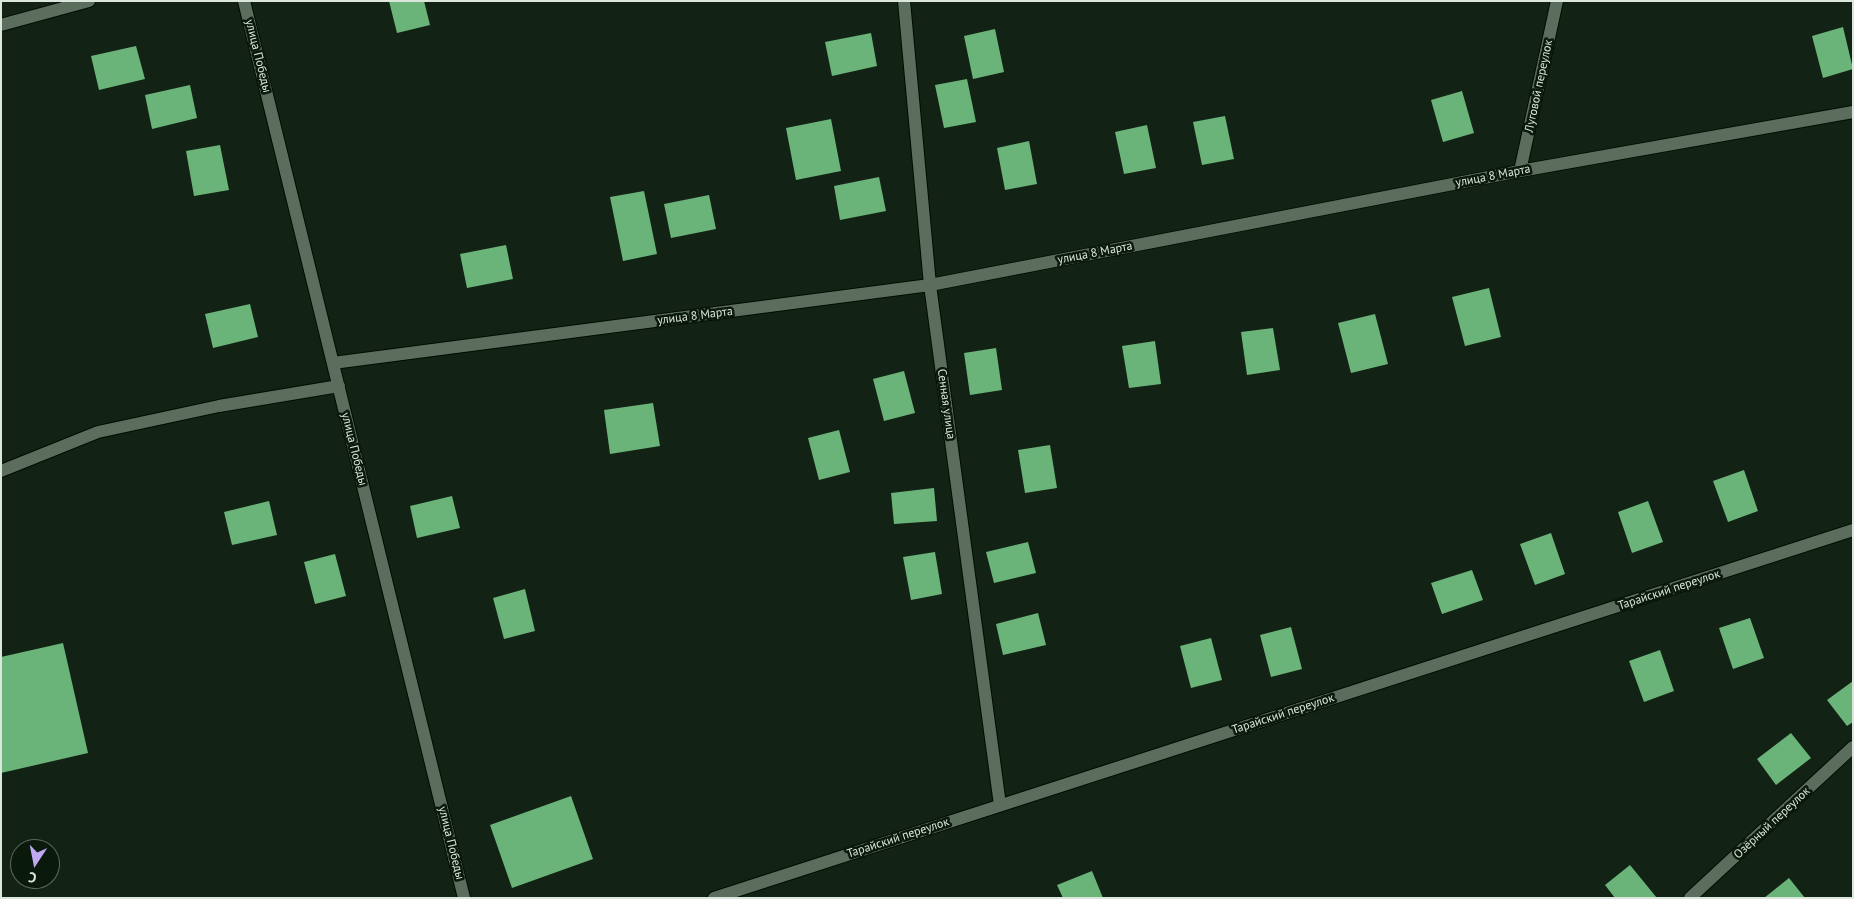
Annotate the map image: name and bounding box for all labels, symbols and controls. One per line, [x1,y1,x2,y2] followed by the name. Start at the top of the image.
[242,18,274,94] street label: улица Победы
[1522,38,1556,134] street label: Луговой переулок
[1454,162,1532,190] street label: улица 8 Марта
[1056,239,1134,267] street label: улица 8 Марта
[656,304,734,328] street label: улица 8 Марта
[934,368,958,440] street label: Сенная улица
[338,411,370,487] street label: улица Победы
[1616,567,1722,613] street label: Тарайский переулок
[1230,691,1336,737] street label: Тарайский переулок
[1731,784,1813,862] street label: Озёрный переулок
[435,805,467,881] street label: улица Победы
[845,815,951,861] street label: Тарайский переулок
[10,839,60,889] north arrow
[27,868,38,887] text: С

